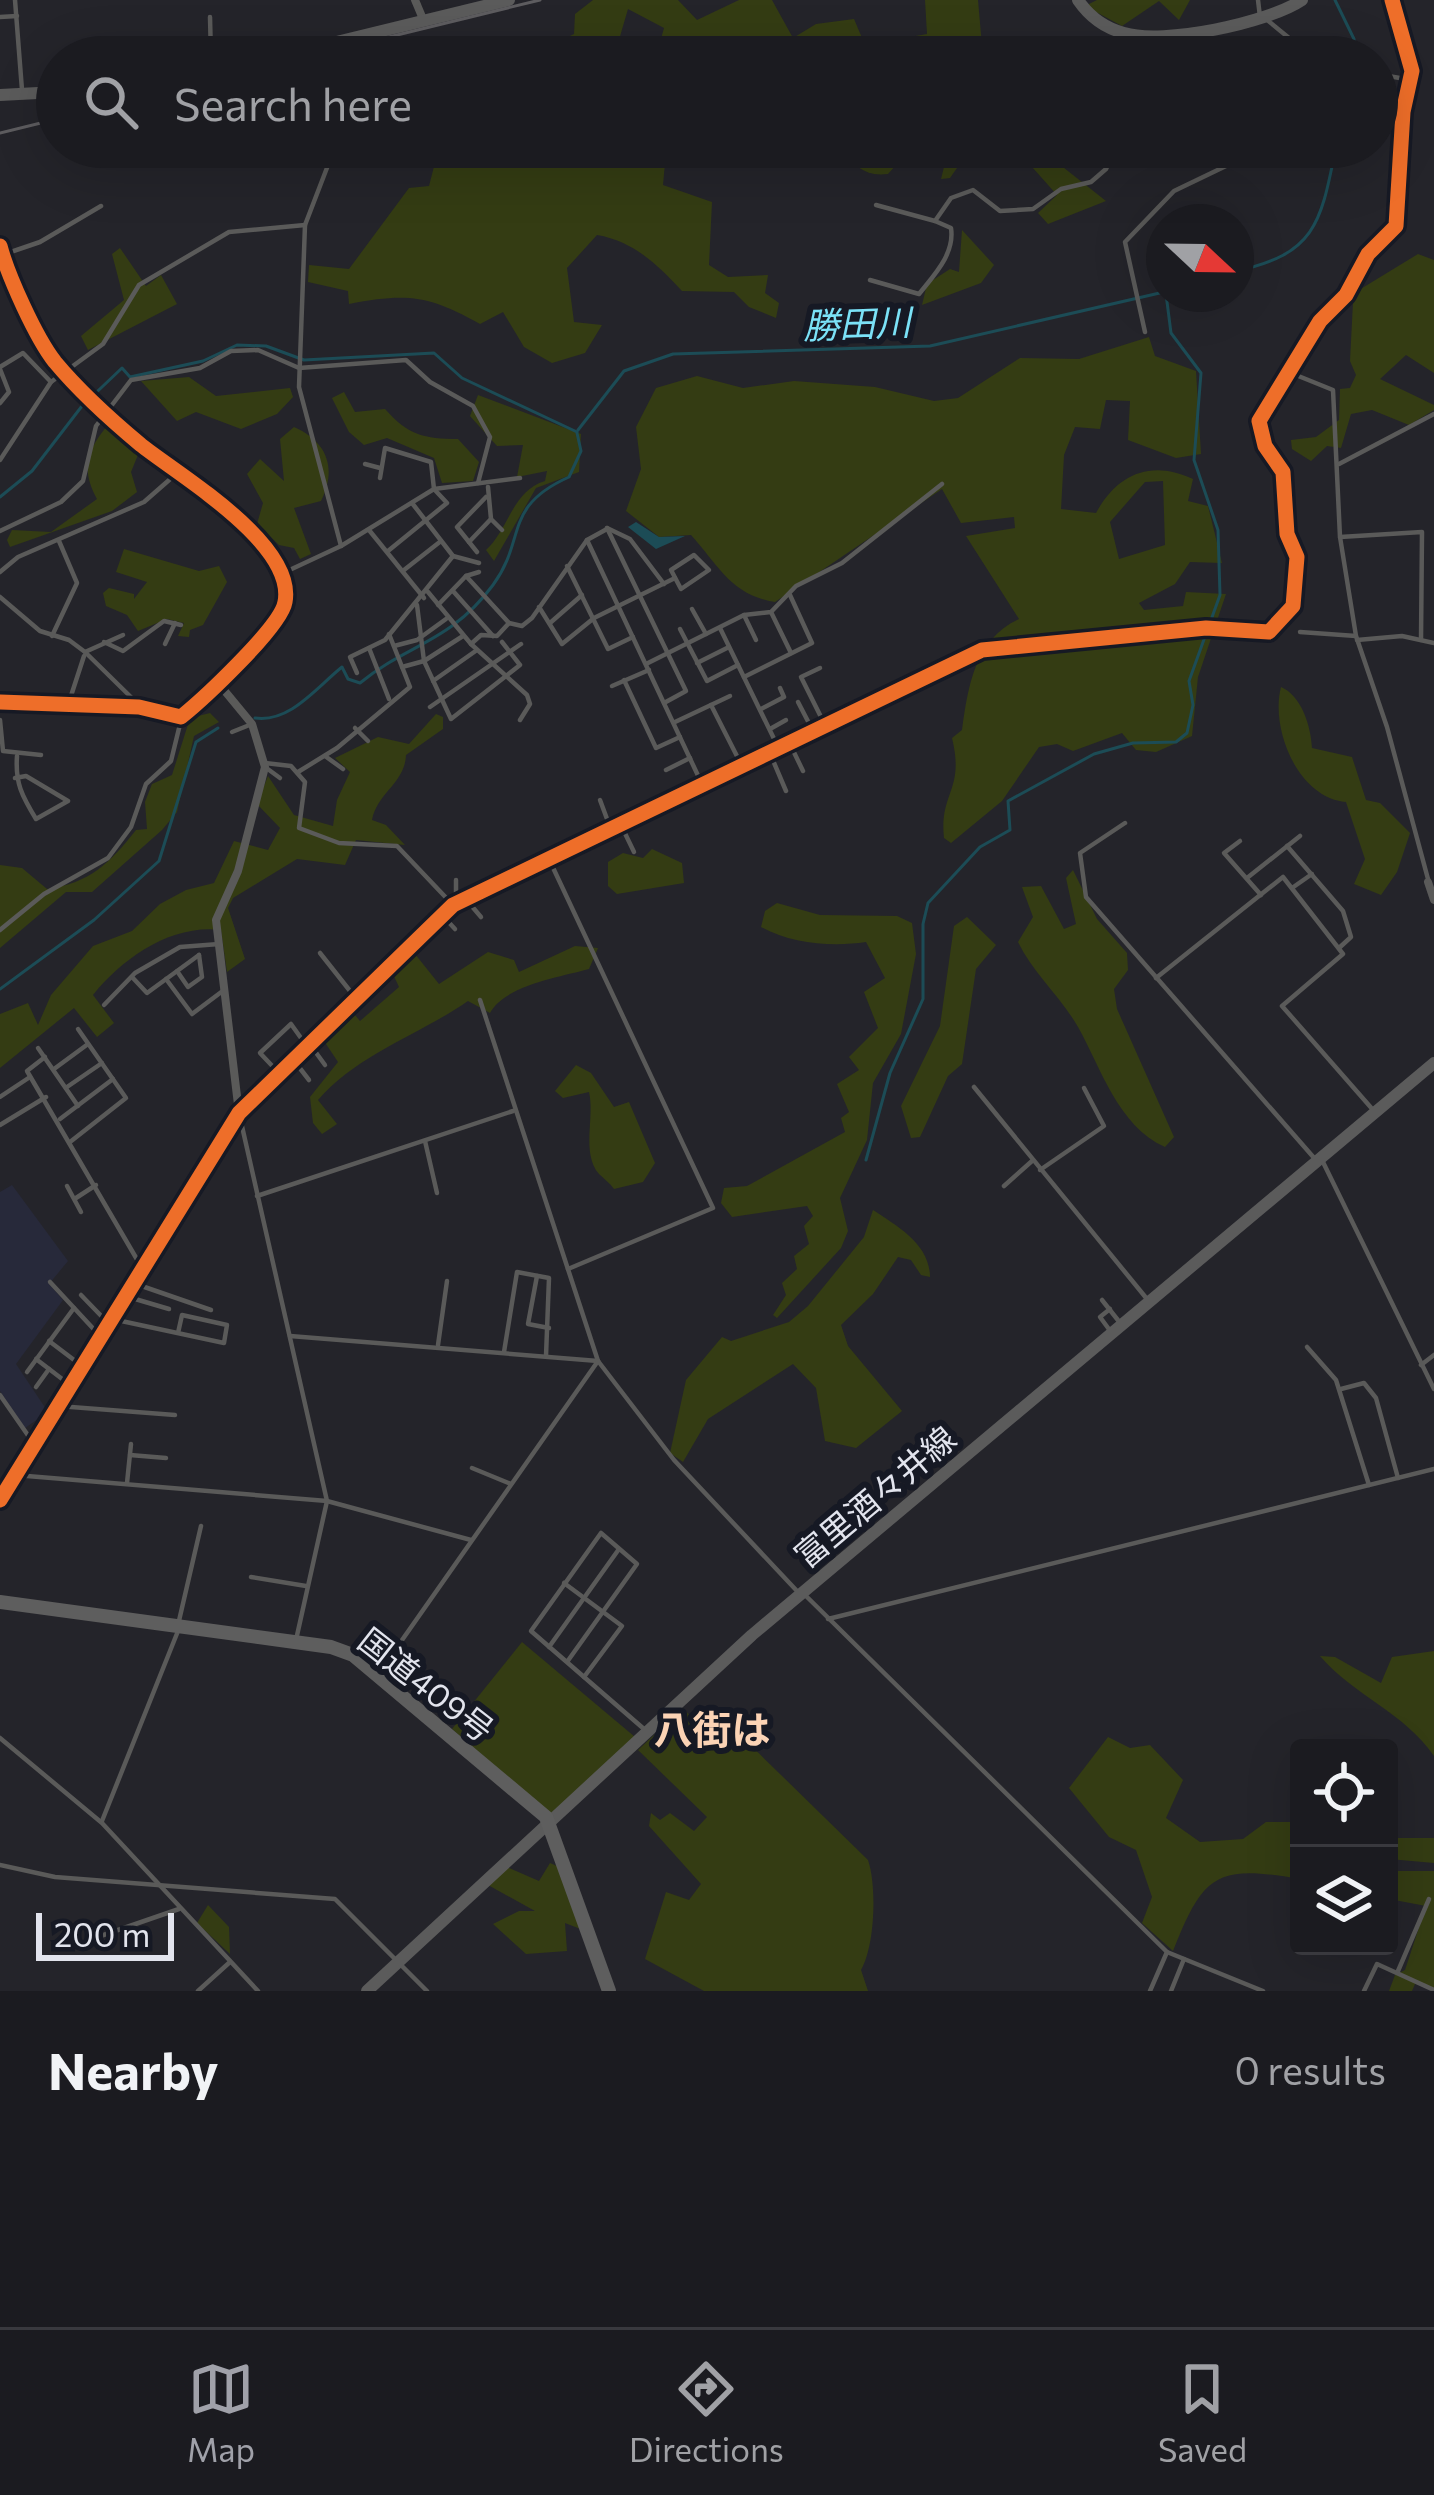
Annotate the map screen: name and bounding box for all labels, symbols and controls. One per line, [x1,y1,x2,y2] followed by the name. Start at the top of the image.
[36,36,1398,168] search box
[78,69,144,135] icon: search
[174,75,412,130] text: Search here
[1146,204,1254,312] north arrow
[802,298,916,346] water label: 勝田川
[785,1417,963,1575] street label: 富里酒々井線
[351,1618,503,1749] street label: 国道409号
[653,1704,771,1752] district label: 八街は
[1290,1739,1398,1955] map controls
[1290,1739,1398,1847] button: locate
[1290,1847,1398,1955] button: layers
[36,1907,174,1960] scale bar
[54,1913,150,1954] text: 200 m
[48,2038,218,2101] text: Nearby
[1234,2045,1386,2093] text: 0 results
[187,2356,255,2469] tab: Map
[629,2356,784,2469] tab: Directions
[1158,2356,1247,2469] tab: Saved

